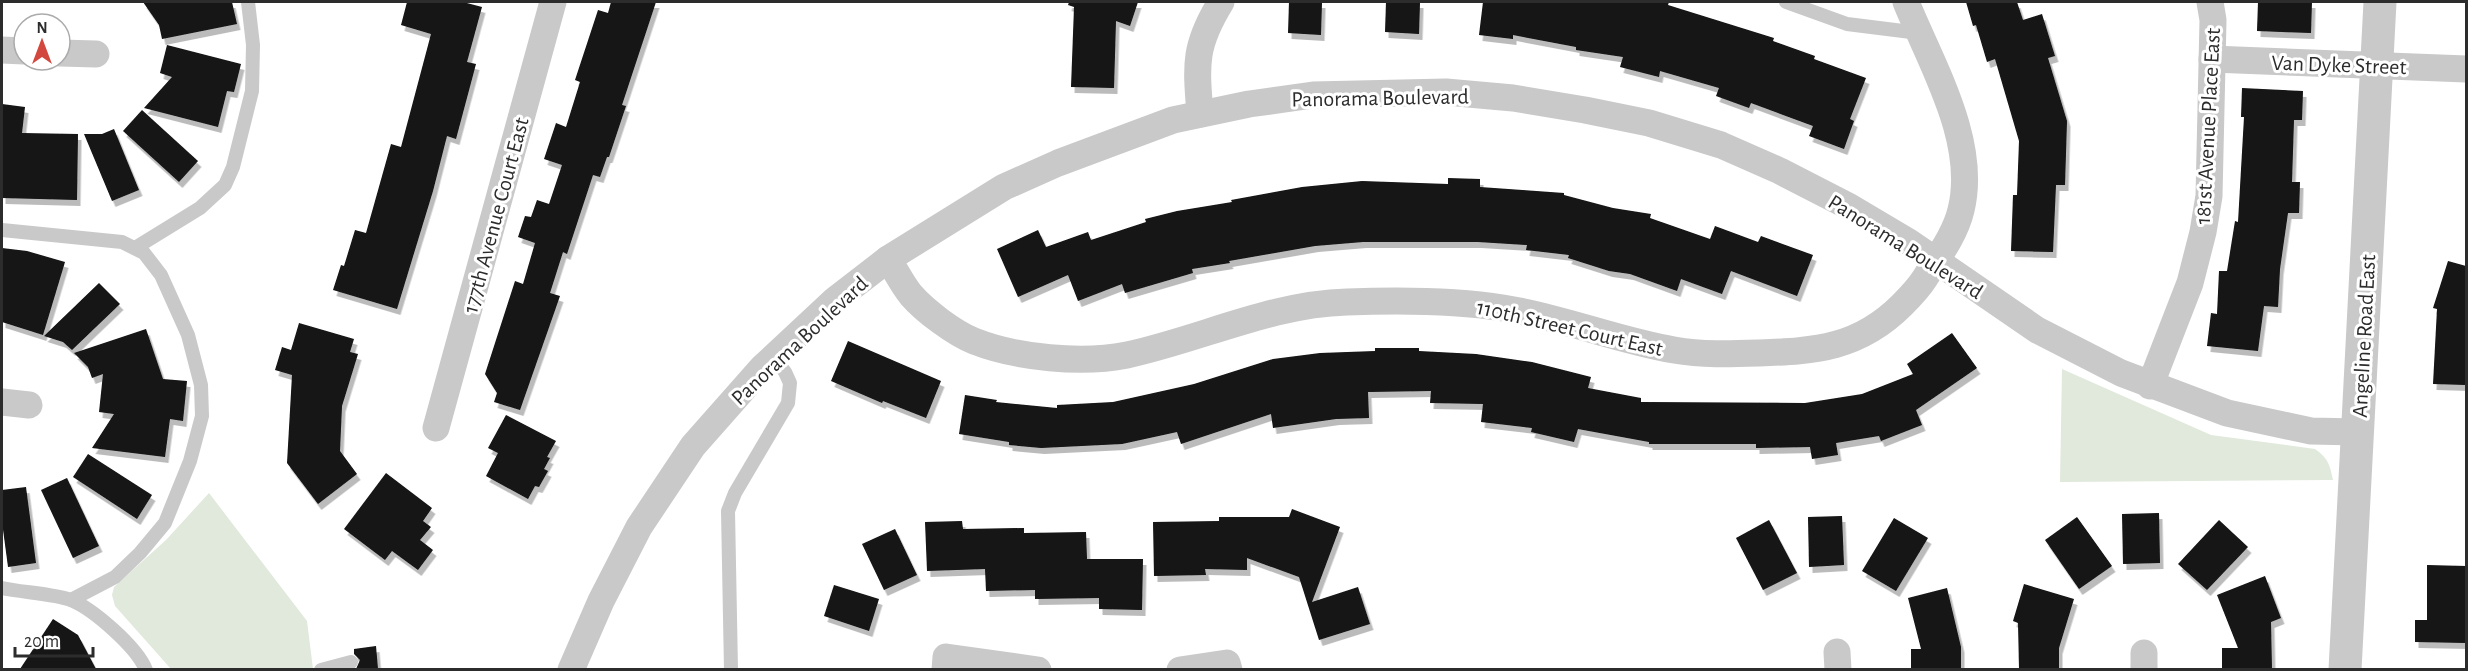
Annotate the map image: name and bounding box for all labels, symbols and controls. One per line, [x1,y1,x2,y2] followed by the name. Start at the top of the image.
[12,12,72,72] north arrow
[36,20,48,36] text: N
[2192,27,2224,225] street label: 181st Avenue Place East
[2271,52,2407,78] street label: Van Dyke Street
[1291,85,1469,111] street label: Panorama Boulevard
[459,115,533,316] street label: 177th Avenue Court East
[1824,190,1987,303] street label: Panorama Boulevard
[2349,254,2379,418] street label: Angeline Road East
[727,272,872,409] street label: Panorama Boulevard
[1475,296,1665,360] street label: 110th Street Court East
[15,620,93,658] scale bar
[24,633,59,651] text: 20 m

